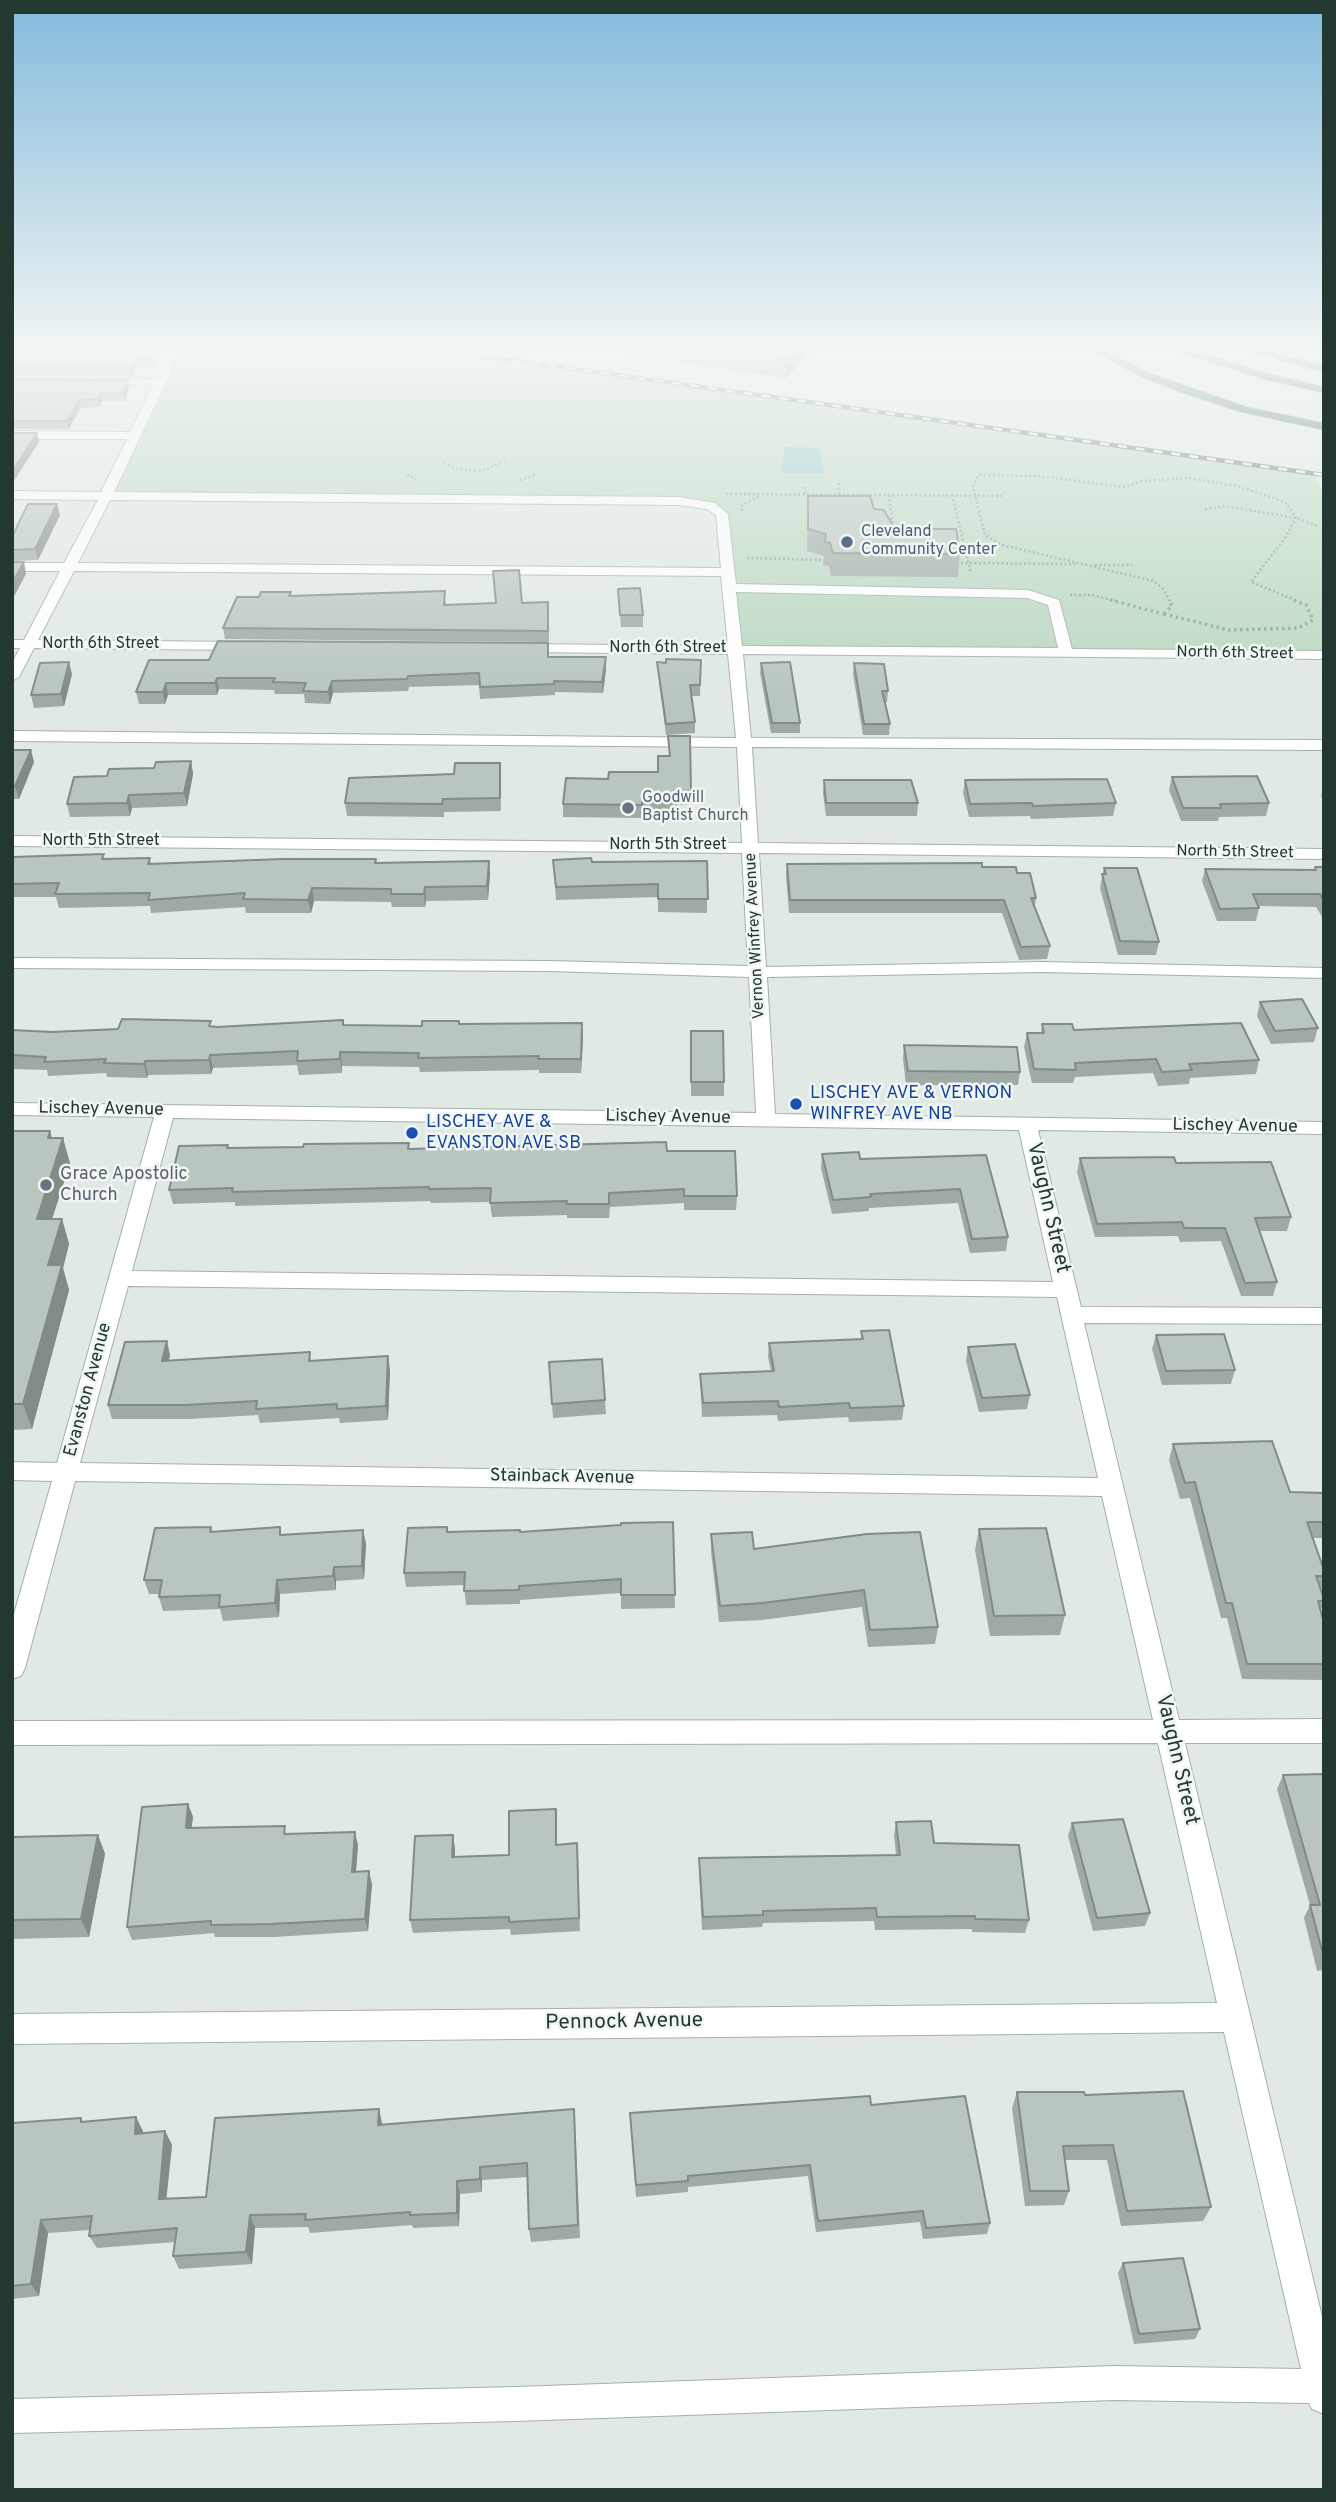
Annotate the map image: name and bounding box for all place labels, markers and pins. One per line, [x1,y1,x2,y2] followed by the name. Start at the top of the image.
[861,523,997,561] place label: Cleveland Community Center
[839,534,855,550] marker: Cleveland Community Center
[642,789,748,827] place label: Goodwill Baptist Church
[620,800,636,816] marker: Goodwill Baptist Church
[810,1083,1012,1126] place label: LISCHEY AVE & VERNON WINFREY AVE NB
[788,1096,804,1112] marker: LISCHEY AVE & VERNON WINFREY AVE NB
[426,1112,581,1154] place label: LISCHEY AVE & EVANSTON AVE SB
[404,1125,420,1141] marker: LISCHEY AVE & EVANSTON AVE SB
[60,1164,188,1206] place label: Grace Apostolic Church
[38,1177,54,1193] marker: Grace Apostolic Church

